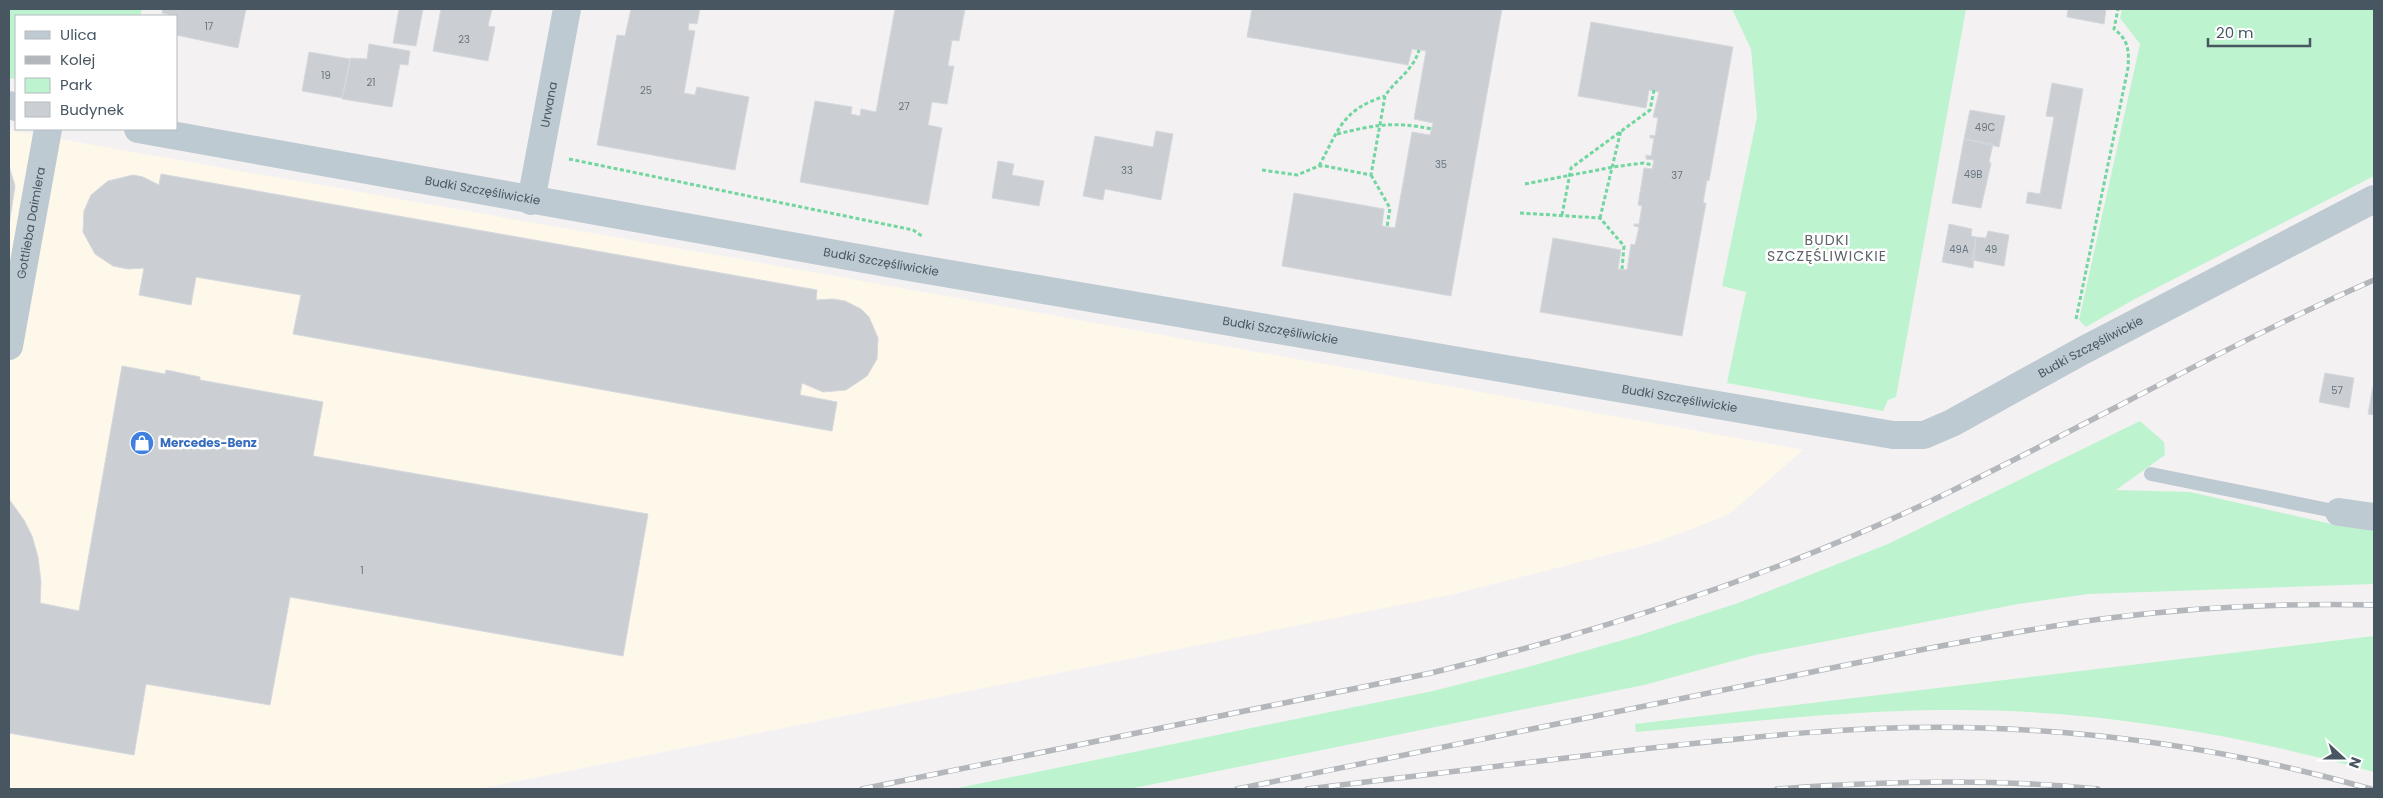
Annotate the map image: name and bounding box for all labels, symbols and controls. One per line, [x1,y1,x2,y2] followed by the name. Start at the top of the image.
[15,15,178,130] legend
[2208,15,2310,47] scale bar
[205,19,214,34] house number: 17
[2216,22,2254,43] text: 20 m
[60,24,97,45] text: Ulica
[458,32,470,47] house number: 23
[60,49,95,70] text: Kolej
[321,68,331,83] house number: 19
[60,74,92,95] text: Park
[367,75,375,90] house number: 21
[536,80,561,129] street label: Urwana
[640,83,652,98] house number: 25
[60,99,124,120] text: Budynek
[898,99,910,114] house number: 27
[1975,120,1995,135] house number: 49C
[1435,157,1447,172] house number: 35
[1121,163,1133,178] house number: 33
[12,165,49,280] street label: Gottlieba Daimlera
[1964,167,1982,182] house number: 49B
[1671,168,1683,183] house number: 37
[423,171,542,209] street label: Budki Szczęśliwickie
[1767,230,1887,266] district label: BUDKI SZCZĘŚLIWICKIE
[1949,242,1969,257] house number: 49A
[1985,242,1997,257] house number: 49
[822,243,940,280] street label: Budki Szczęśliwickie
[1221,312,1340,348] street label: Budki Szczęśliwickie
[2035,312,2146,382] street label: Budki Szczęśliwickie
[1621,380,1739,416] street label: Budki Szczęśliwickie
[2331,383,2343,398] house number: 57
[129,430,155,456] shop icon: Mercedes-Benz
[160,434,257,451] place label: Mercedes-Benz
[360,563,364,578] house number: 1
[2318,733,2368,783] north arrow
[2344,754,2366,771] text: N

